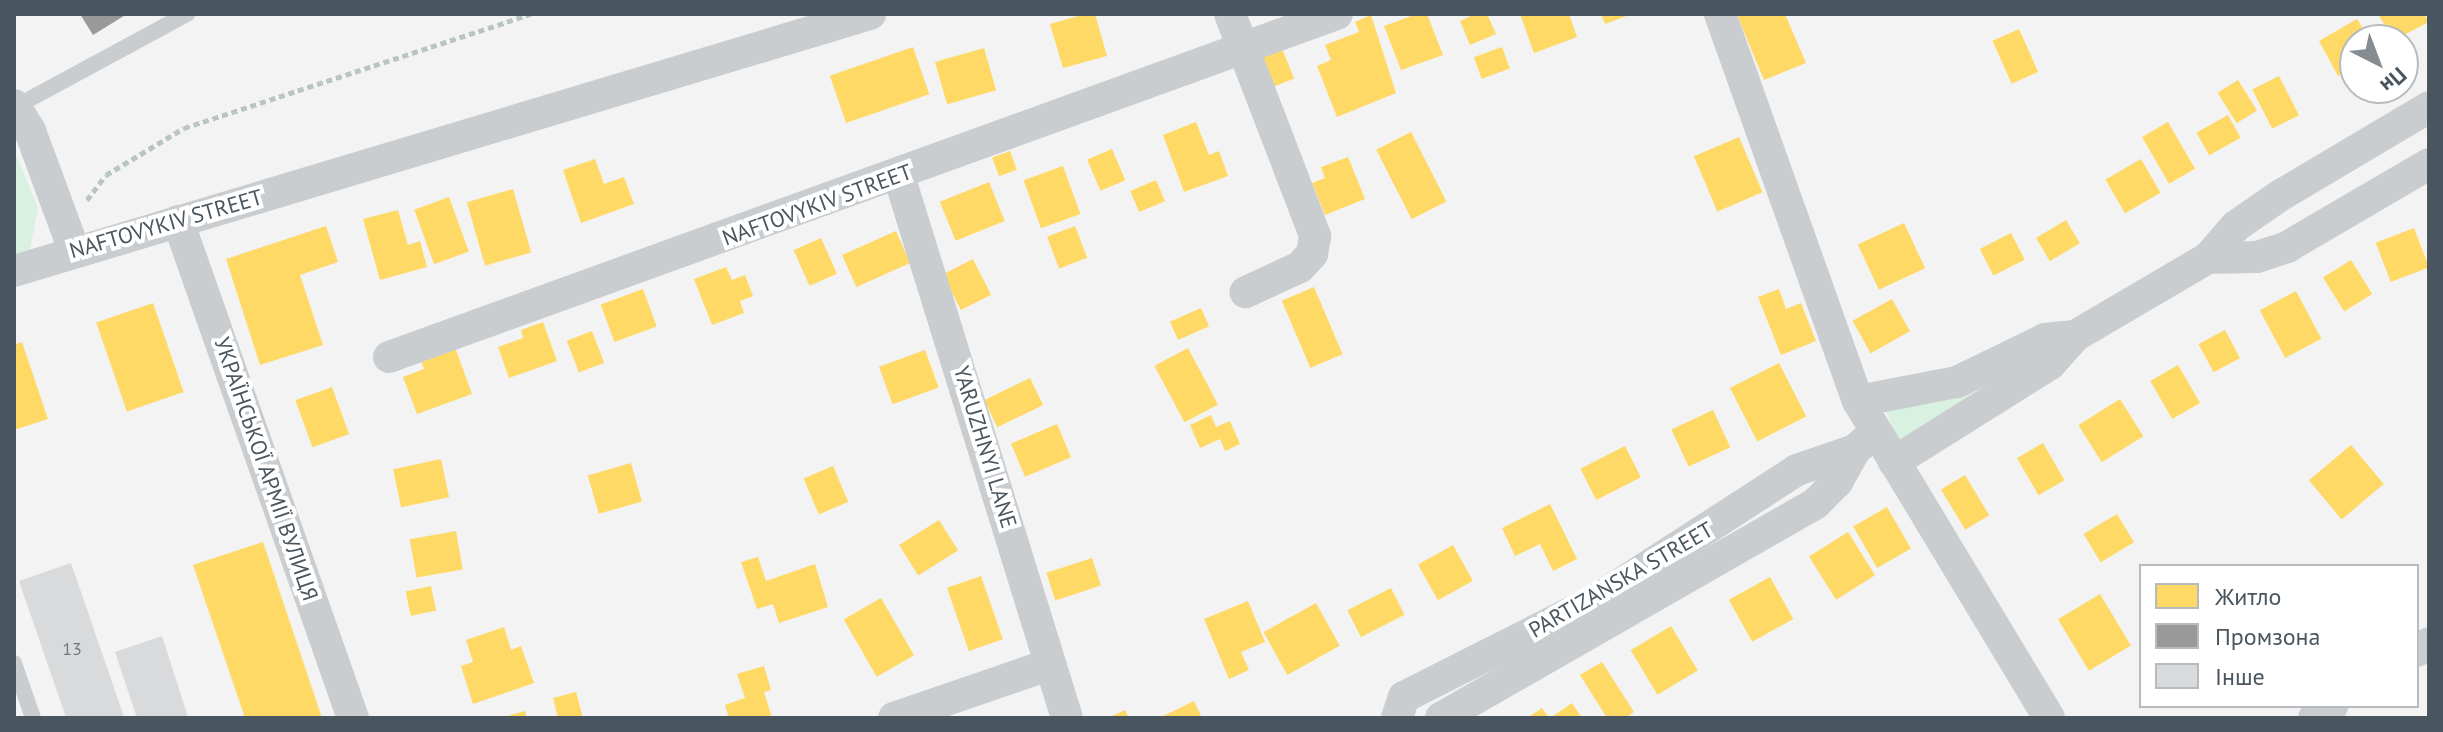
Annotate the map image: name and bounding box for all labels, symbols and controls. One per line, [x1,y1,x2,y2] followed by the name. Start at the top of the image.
[2339,24,2419,104] north arrow
[2375,61,2413,99] text: Пн
[718,158,916,252] street label: NAFTOVYKIV STREET
[66,184,266,264] street label: NAFTOVYKIV STREET
[208,333,324,605] street label: УКРАЇНСЬКОЇ АРМІЇ ВУЛИЦЯ
[948,363,1022,531] street label: YARUZHNYI LANE
[1524,516,1718,644] street label: PARTIZANSKA STREET
[2139,564,2419,708] legend
[2215,581,2281,612] text: Житло
[2215,621,2320,652] text: Промзона
[62,638,82,660] house number: 13
[2215,661,2265,692] text: Інше

